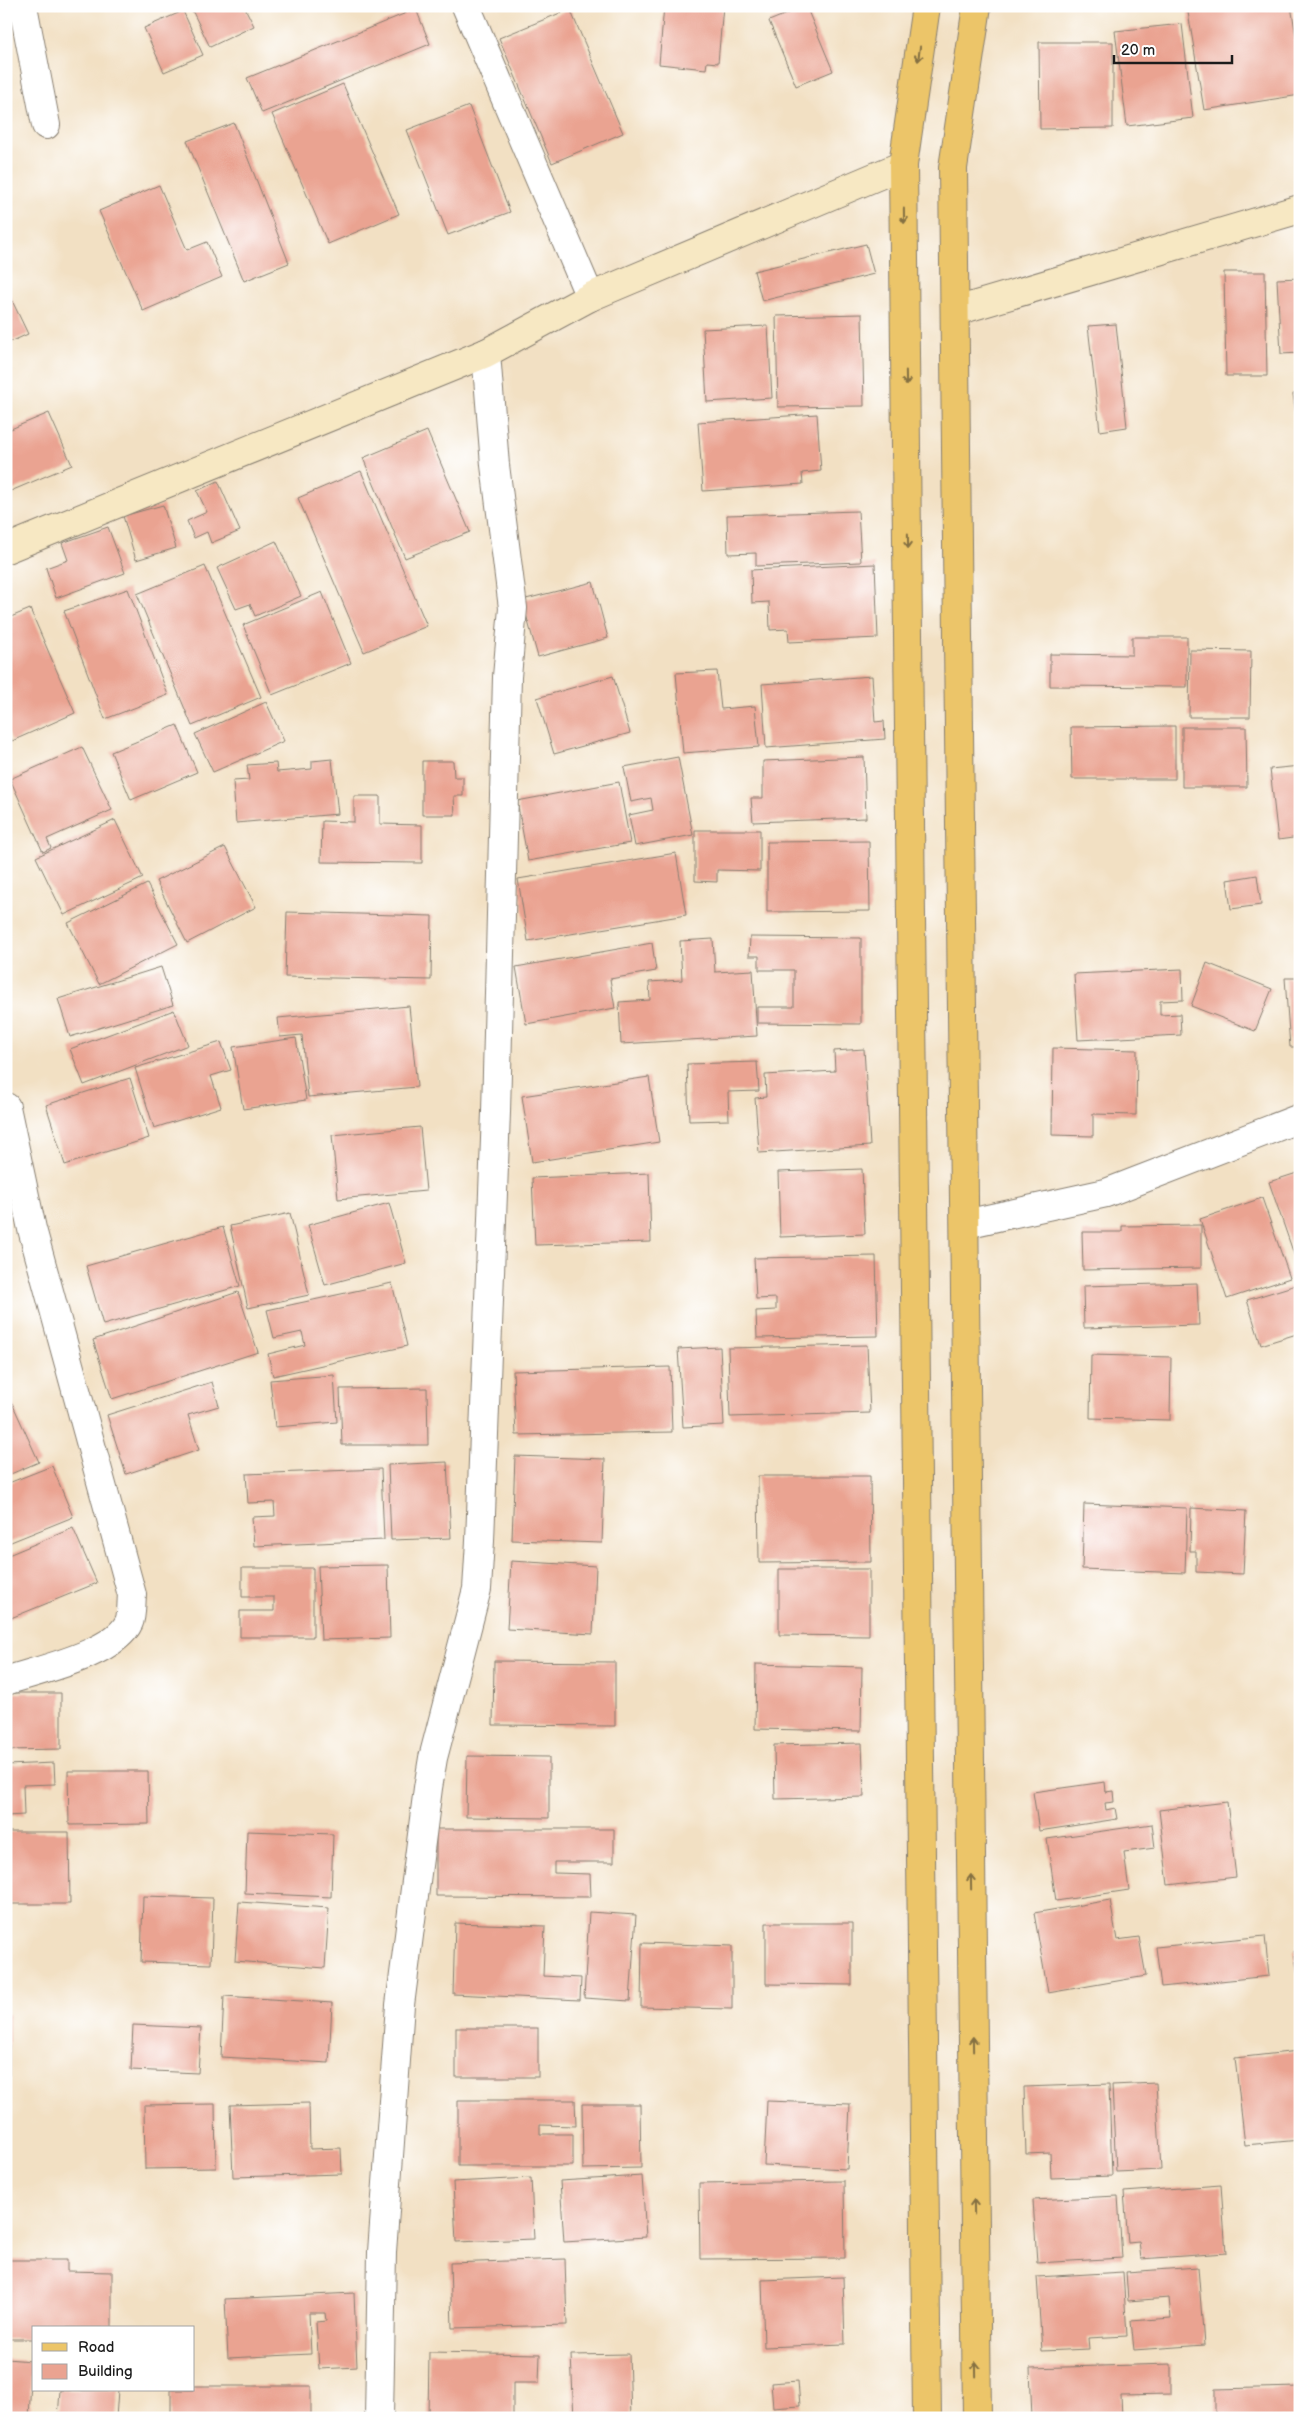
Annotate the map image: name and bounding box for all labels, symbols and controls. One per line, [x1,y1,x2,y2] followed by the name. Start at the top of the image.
[1114,32,1231,64] scale bar
[1121,41,1155,60] text: 20 m
[914,46,924,62] one-way arrow
[899,208,909,224] one-way arrow
[901,370,911,386] one-way arrow
[903,532,913,549] one-way arrow
[966,1874,976,1890] one-way arrow
[968,2036,978,2052] one-way arrow
[969,2199,979,2215] one-way arrow
[32,2326,195,2392] legend
[78,2338,114,2357] text: Road
[971,2361,981,2378] one-way arrow
[78,2362,133,2381] text: Building

